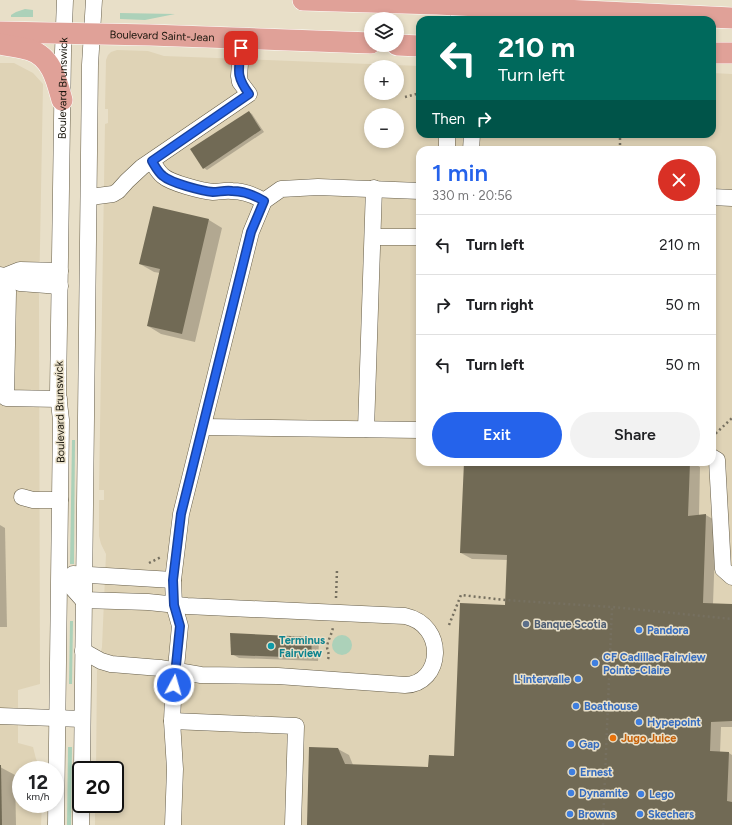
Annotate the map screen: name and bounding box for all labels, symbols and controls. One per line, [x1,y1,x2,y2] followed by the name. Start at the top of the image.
[364,12,404,148] map controls
[364,12,404,52] button: layers
[109,28,215,44] street label: Boulevard Saint-Jean
[498,30,575,64] text: 210 m
[224,31,258,65] pin
[432,32,484,84] icon: left
[55,36,70,139] street label: Boulevard Brunswick
[230,37,252,59] icon: arrive
[364,60,404,100] button: +
[498,64,565,86] text: Turn left
[364,108,404,148] button: −
[473,108,495,130] icon: right
[432,110,465,128] text: Then
[432,158,488,187] text: 1 min
[658,159,700,201] button: close
[432,188,512,203] text: 330 m · 20:56
[432,234,454,256] icon: left
[466,236,524,254] text: Turn left
[659,236,700,254] text: 210 m
[432,294,454,316] icon: right
[466,296,534,314] text: Turn right
[665,296,700,314] text: 50 m
[432,354,454,376] icon: left
[466,356,524,374] text: Turn left
[665,356,700,374] text: 50 m
[53,360,67,463] street label: Boulevard Brunswick
[432,412,562,458] button: Exit
[570,412,700,458] button: Share
[534,618,607,631] place label: Banque Scotia
[521,619,531,629] marker: Banque Scotia
[647,624,689,637] place label: Pandora
[634,625,644,635] marker: Pandora
[279,634,325,660] place label: Terminus Fairview
[266,641,276,651] marker: Terminus Fairview
[603,651,707,677] place label: CF Cadillac Fairview Pointe-Claire
[590,658,600,668] marker: CF Cadillac Fairview Pointe-Claire
[153,664,195,706] position arrow
[514,673,570,686] place label: L'intervalle
[573,674,583,684] marker: L'intervalle
[584,700,638,713] place label: Boathouse
[571,701,581,711] marker: Boathouse
[647,716,701,729] place label: Hypepoint
[634,717,644,727] marker: Hypepoint
[621,732,676,745] place label: Jugo Juice
[608,733,618,743] marker: Jugo Juice
[579,738,600,751] place label: Gap
[566,739,576,749] marker: Gap
[72,761,124,813] speed limit sign: 20
[580,766,613,779] place label: Ernest
[567,767,577,777] marker: Ernest
[28,770,48,794] text: 12
[579,787,628,800] place label: Dynamite
[566,788,576,798] marker: Dynamite
[649,788,675,801] place label: Lego
[636,789,646,799] marker: Lego
[27,790,49,803] text: km/h
[578,808,616,821] place label: Browns
[648,808,694,821] place label: Skechers
[565,809,575,819] marker: Browns
[635,809,645,819] marker: Skechers

